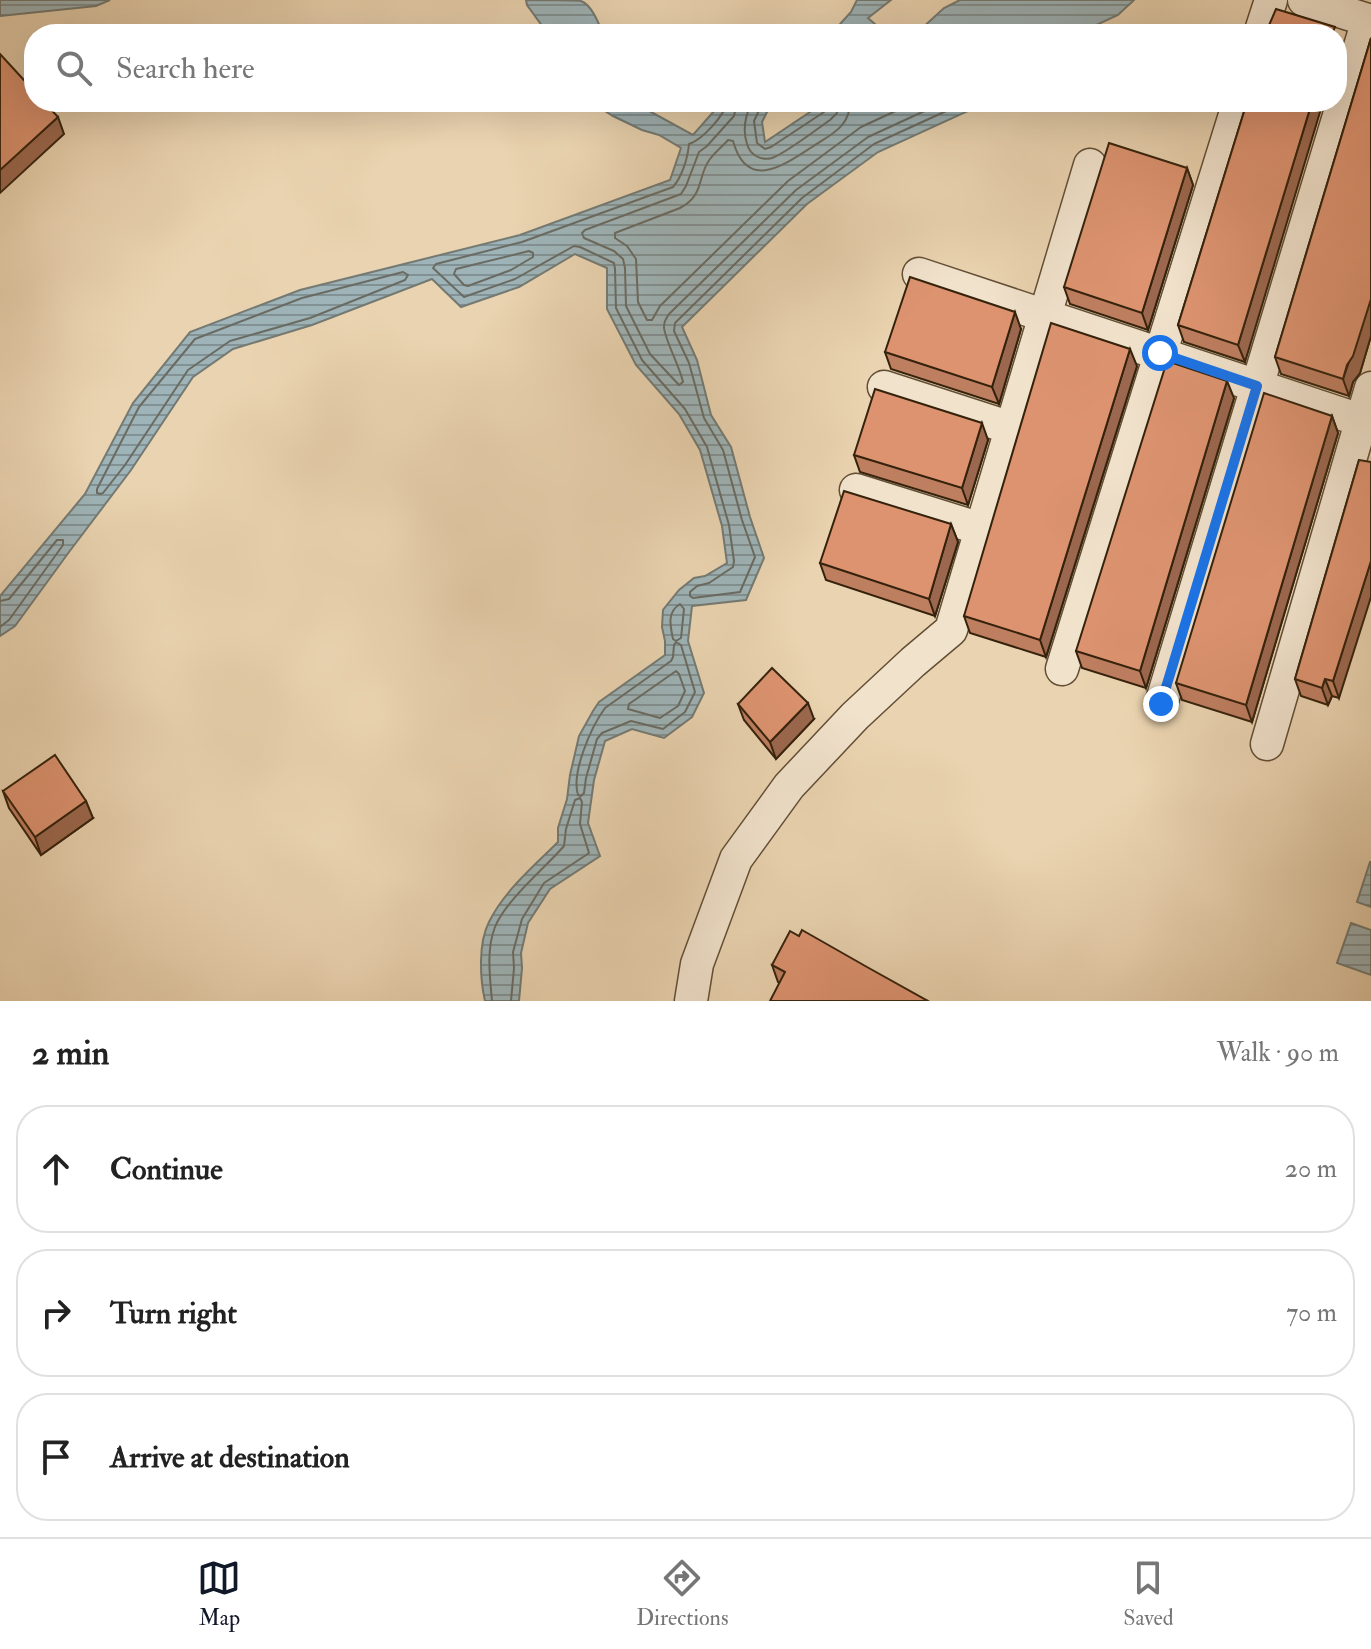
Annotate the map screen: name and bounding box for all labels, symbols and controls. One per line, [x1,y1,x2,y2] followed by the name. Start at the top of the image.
[24,24,1347,112] search box
[52,46,96,90] icon: search
[116,50,255,87] text: Search here
[1142,335,1178,371] route start
[1143,686,1179,722] route end
[32,1032,109,1075] text: 2 min
[1217,1037,1339,1069] text: Walk · 90 m
[34,1147,78,1191] icon: ahead
[110,1151,223,1188] text: Continue
[1285,1153,1337,1185] text: 20 m
[34,1291,78,1335] icon: right
[110,1295,237,1332] text: Turn right
[1286,1297,1337,1329] text: 70 m
[34,1435,78,1479] icon: arrive
[110,1439,350,1476] text: Arrive at destination
[197,1556,241,1632] tab: Map
[636,1556,729,1632] tab: Directions
[1123,1556,1174,1632] tab: Saved

